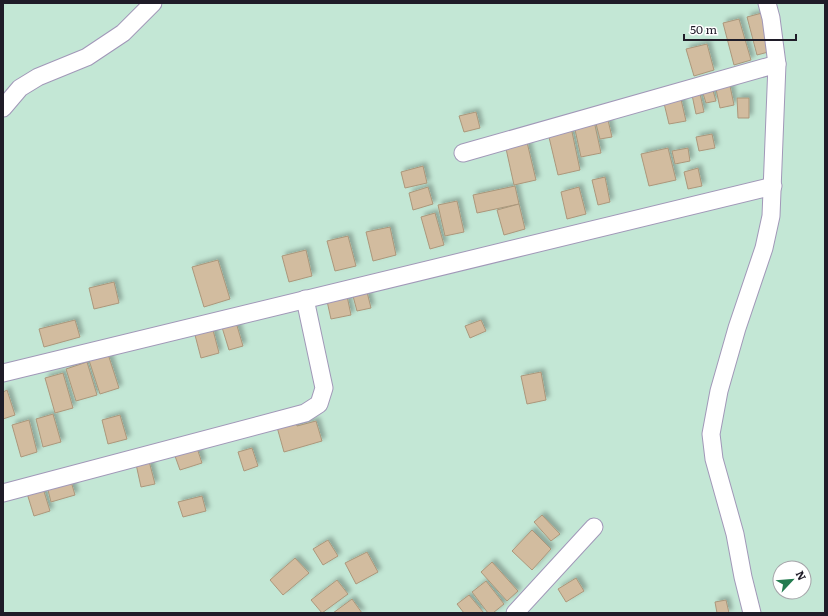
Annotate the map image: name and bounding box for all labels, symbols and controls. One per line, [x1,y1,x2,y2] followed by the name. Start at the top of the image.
[684,16,796,42] scale bar
[690,20,717,38] text: 50 m
[772,560,812,600] north arrow
[793,568,811,583] text: N

